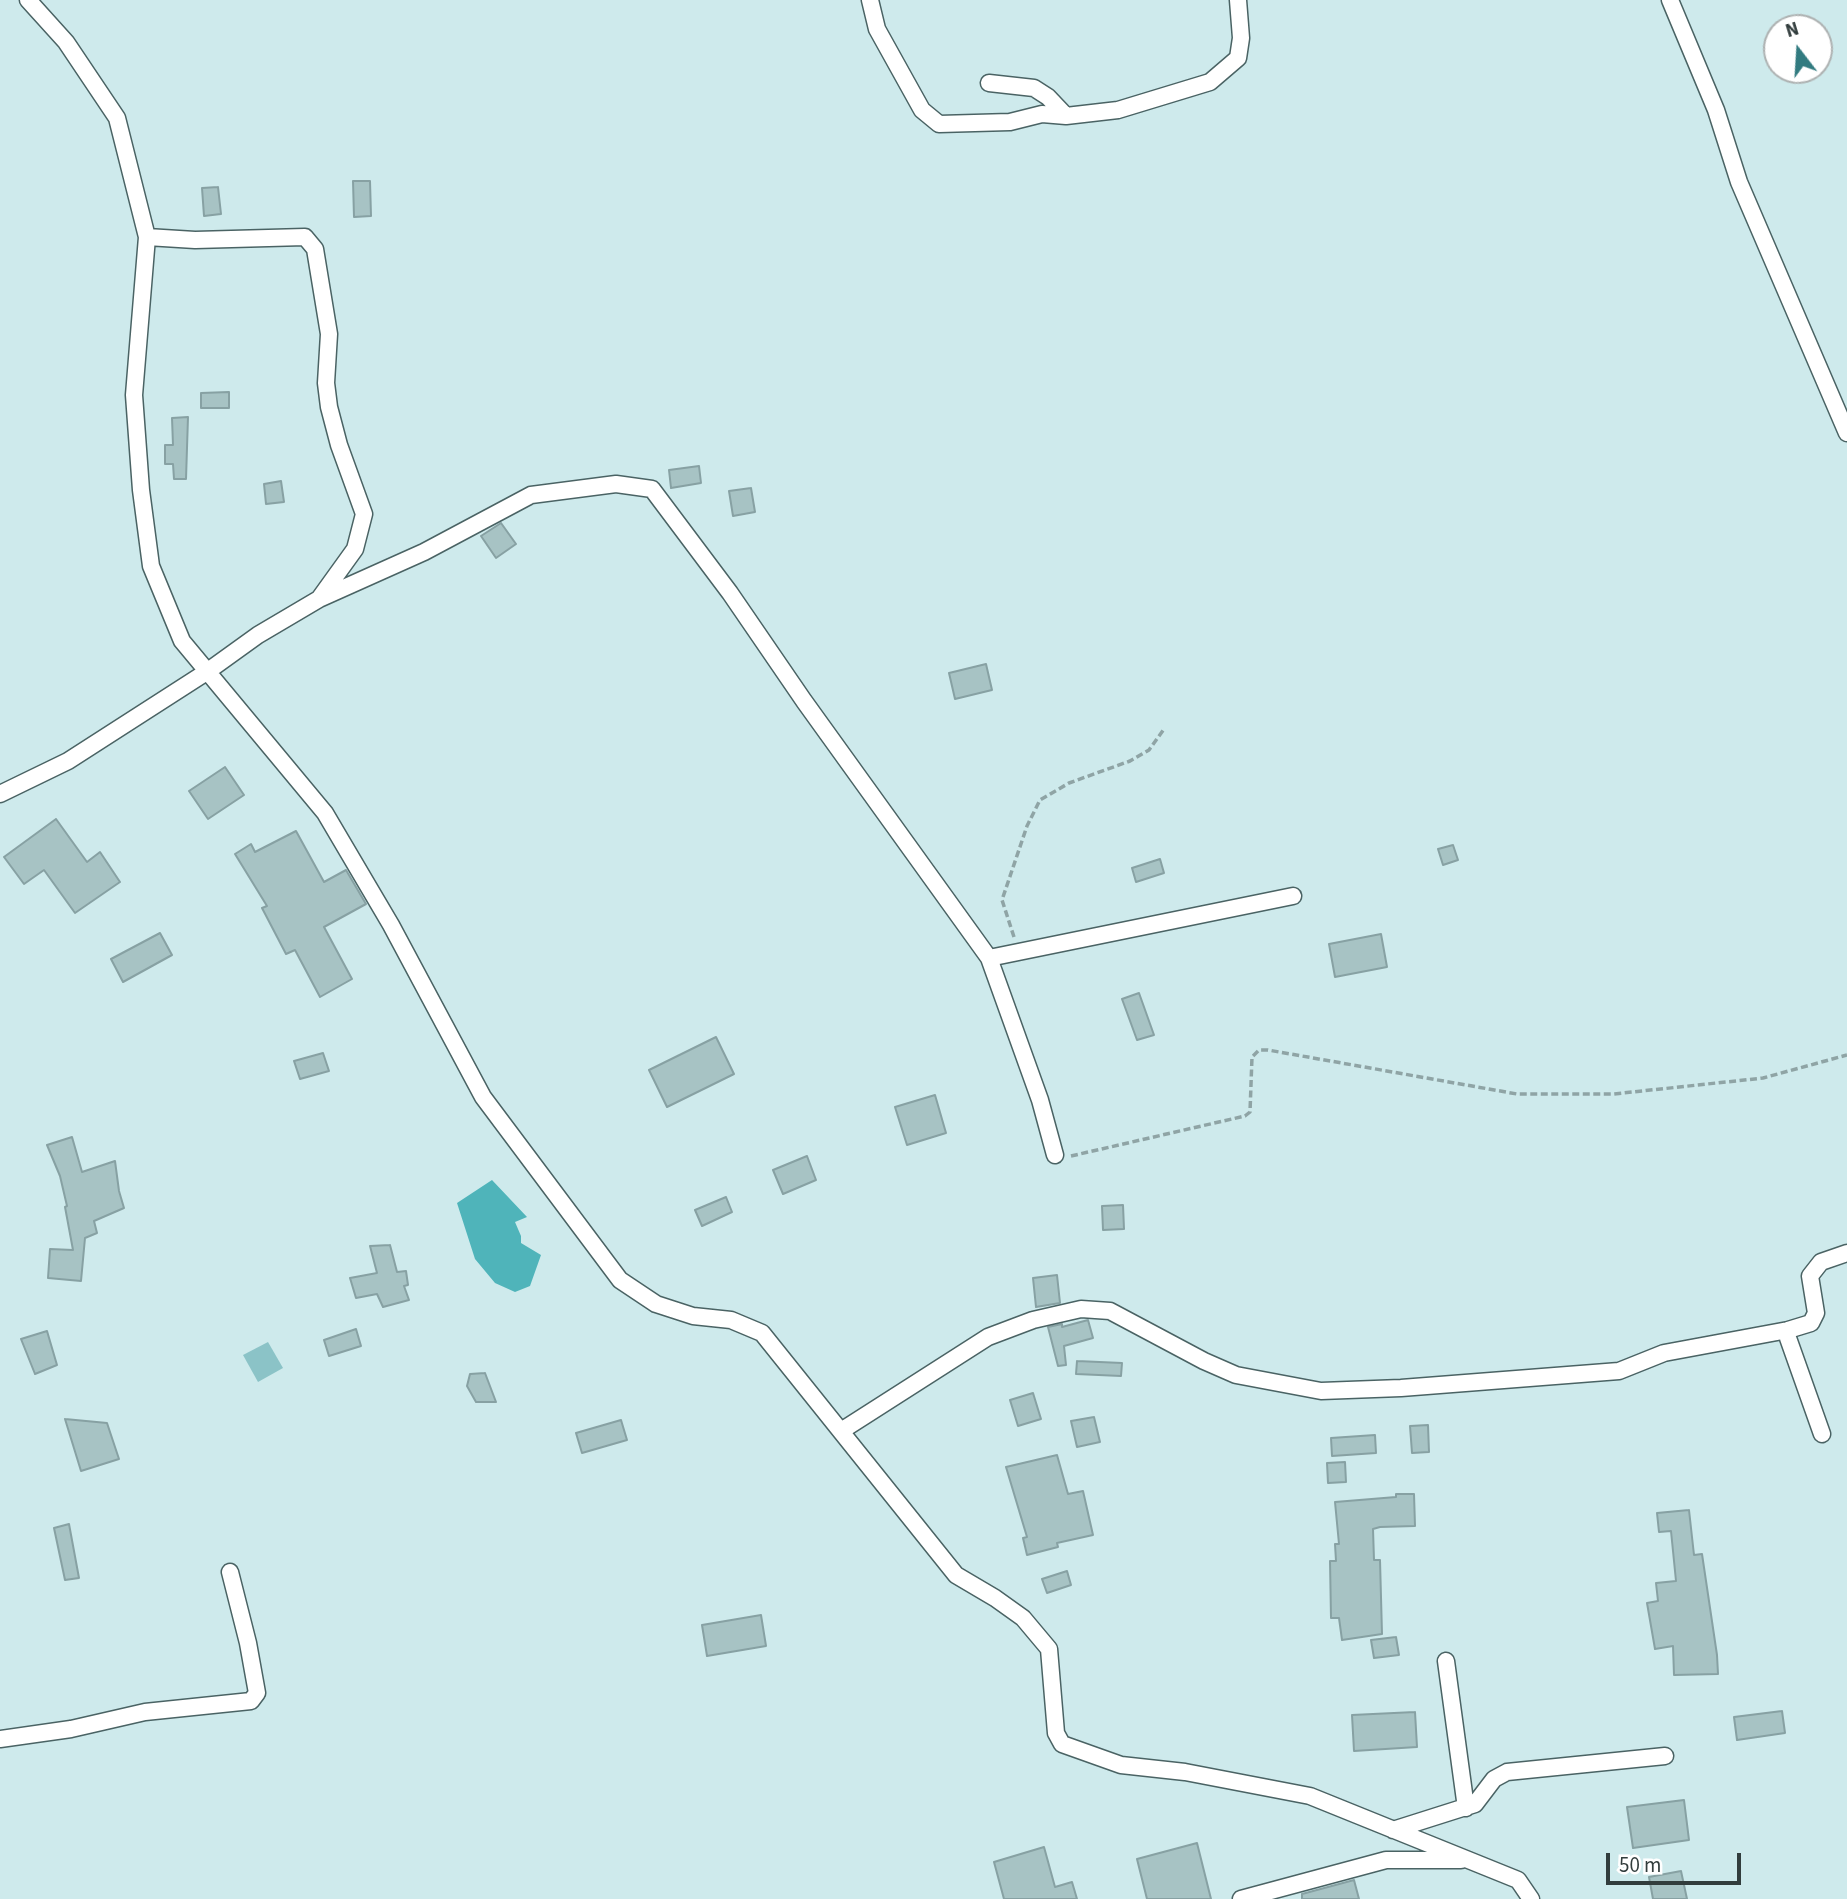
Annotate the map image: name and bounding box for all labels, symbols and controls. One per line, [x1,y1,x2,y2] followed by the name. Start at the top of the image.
[1763,14,1833,84] north arrow
[1782,16,1802,45] text: N
[1609,1840,1744,1884] scale bar
[1619,1850,1661,1880] text: 50 m

